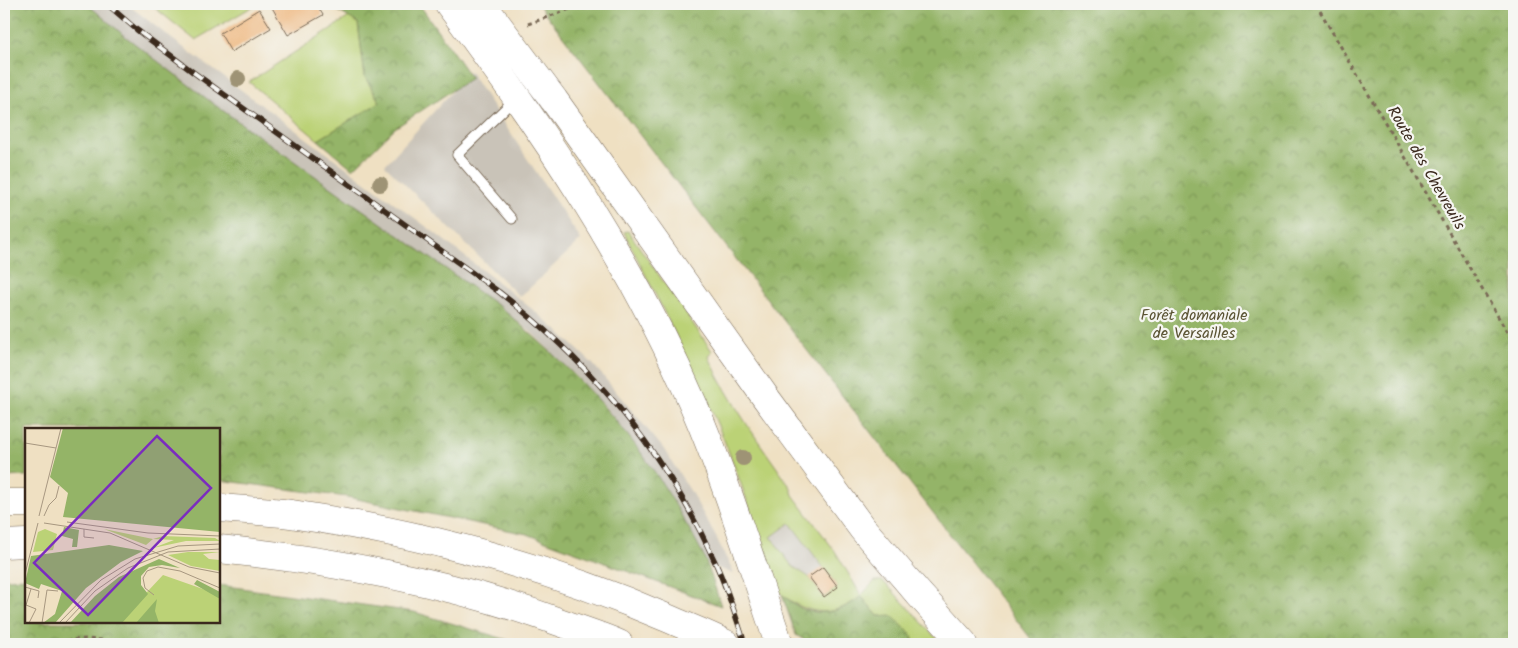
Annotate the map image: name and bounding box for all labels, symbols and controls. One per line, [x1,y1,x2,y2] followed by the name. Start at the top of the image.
[1380,101,1472,235] street label: Route des Chevreuils
[1141,303,1247,346] park label: Forêt domaniale de Versailles
[25,428,220,623] inset map

